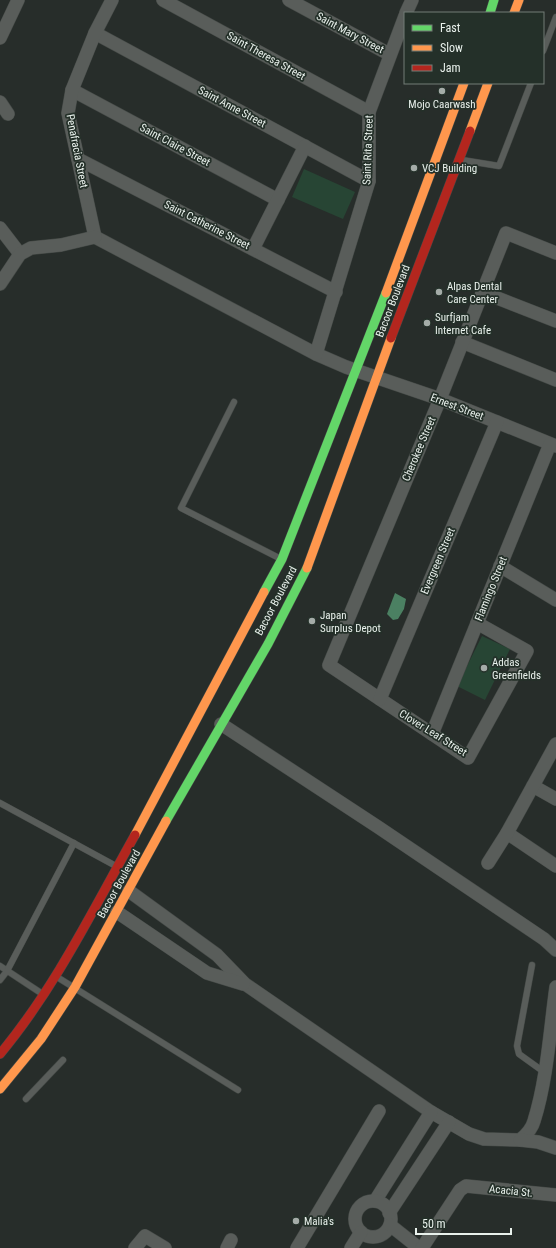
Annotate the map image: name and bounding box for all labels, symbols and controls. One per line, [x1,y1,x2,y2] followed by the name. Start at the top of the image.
[314,10,386,56] street label: Saint Mary Street
[404,12,544,84] legend
[440,21,461,35] text: Fast
[225,29,307,83] street label: Saint Theresa Street
[440,41,463,55] text: Slow
[440,61,461,75] text: Jam
[196,84,268,130] street label: Saint Anne Street
[437,86,447,96] marker: Mojo Caarwash
[408,98,476,111] place label: Mojo Caarwash
[63,113,91,189] street label: Penafracia Street
[360,115,376,185] street label: Saint Rita Street
[138,121,212,169] street label: Saint Claire Street
[422,162,477,175] place label: VCJ Building
[409,163,419,173] marker: VCJ Building
[162,198,252,252] street label: Saint Catherine Street
[373,263,413,339] street label: Bacoor Boulevard
[447,280,502,306] place label: Alpas Dental Care Center
[434,287,444,297] marker: Alpas Dental Care Center
[435,311,491,337] place label: Surfjam Internet Cafe
[422,318,432,328] marker: Surfjam Internet Cafe
[429,391,485,423] street label: Ernest Street
[400,415,438,483] street label: Cherokee Street
[418,526,458,596] street label: Evergreen Street
[472,555,510,623] street label: Flamingo Street
[252,564,300,638] street label: Bacoor Boulevard
[320,609,381,635] place label: Japan Surplus Depot
[307,616,317,626] marker: Japan Surplus Depot
[492,656,541,682] place label: Addas Greenfields
[479,663,489,673] marker: Addas Greenfields
[397,707,469,759] street label: Clover Leaf Street
[95,847,143,921] street label: Bacoor Boulevard
[488,1182,534,1200] street label: Acacia St.
[416,1210,511,1236] scale bar
[304,1215,334,1228] place label: Malia's
[291,1216,301,1226] marker: Malia's
[422,1217,446,1231] text: 50 m

